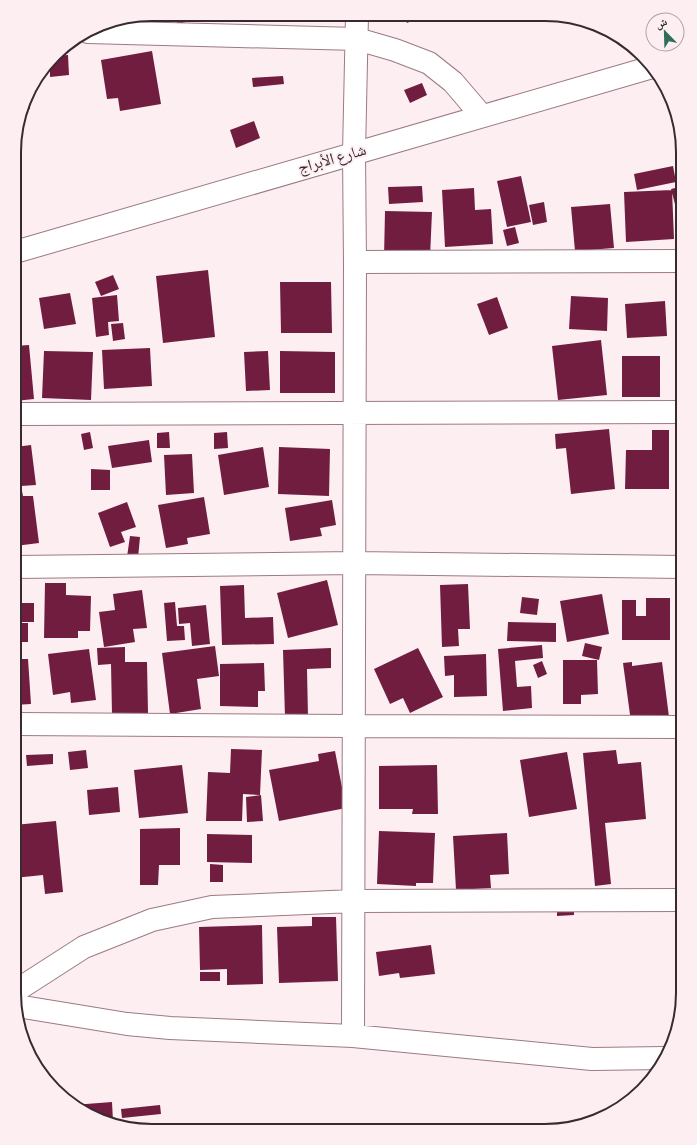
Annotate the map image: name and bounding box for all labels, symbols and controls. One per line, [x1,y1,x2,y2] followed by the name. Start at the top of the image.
[645,12,685,52] north arrow
[654,16,670,32] text: ش
[296,142,368,178] street label: شارع الأبراج

